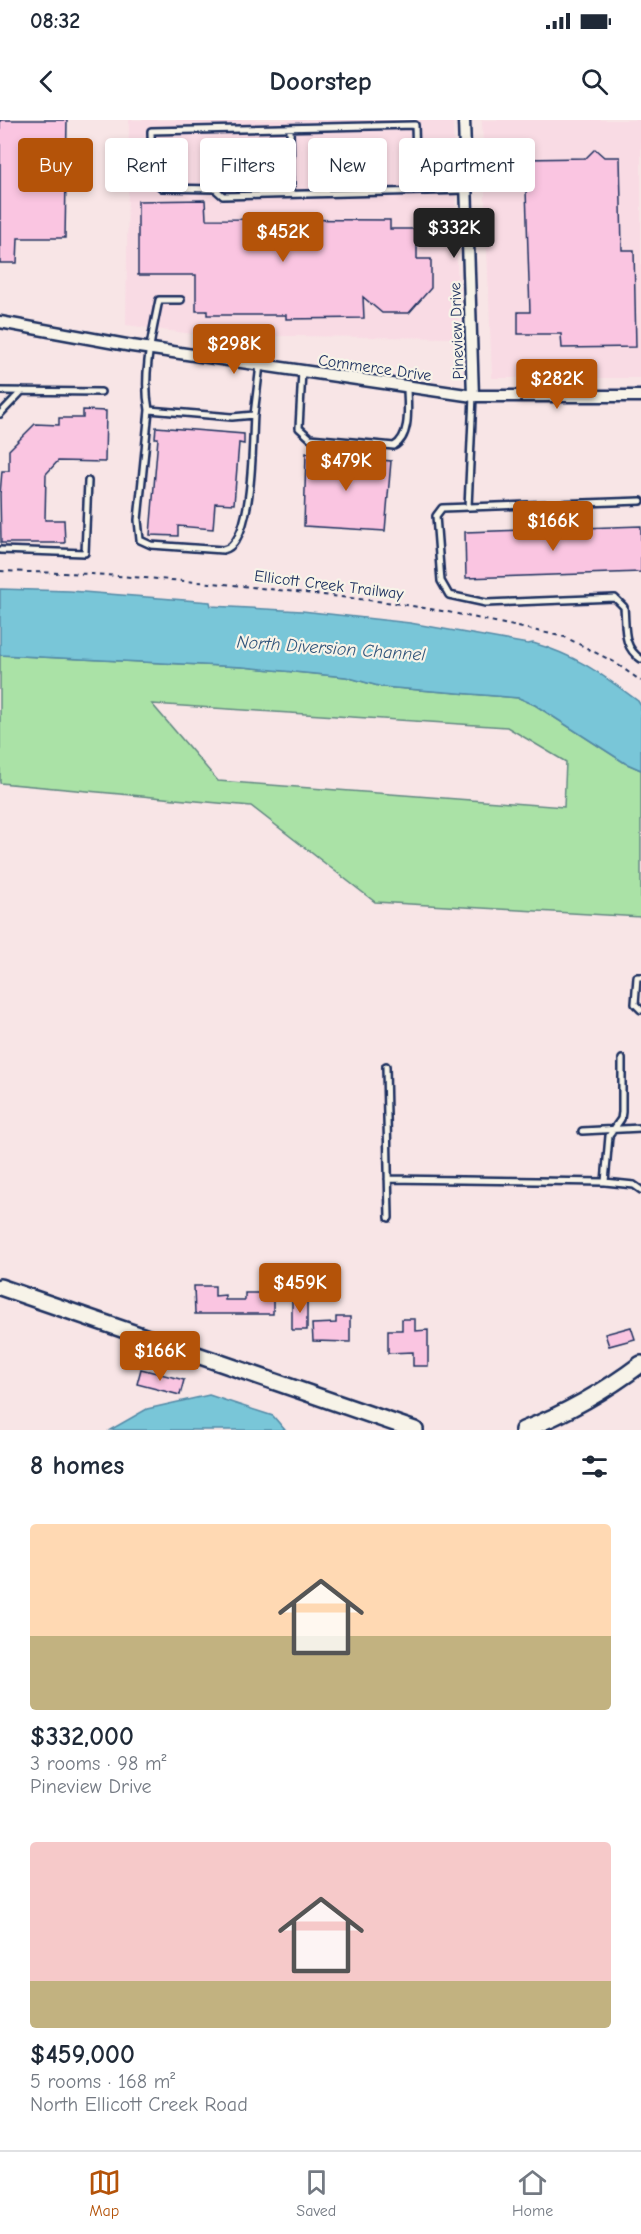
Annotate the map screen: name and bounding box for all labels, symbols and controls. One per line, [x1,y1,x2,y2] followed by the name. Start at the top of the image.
[30,8,80,34] text: 08:32
[30,65,63,98] icon: back
[578,65,611,98] icon: search
[269,66,372,97] text: Doorstep
[18,138,93,192] chip: Buy
[105,138,188,192] chip: Rent
[200,138,296,192] chip: Filters
[308,138,387,192] chip: New
[399,138,535,192] chip: Apartment
[412,208,496,259] pin: $332K
[241,212,325,263] pin: $452K
[428,216,480,239] text: $332K
[256,220,310,243] text: $452K
[446,282,468,380] street label: Pineview Drive
[192,324,276,375] pin: $298K
[207,332,261,355] text: $298K
[317,351,433,385] street label: Commerce Drive
[515,359,599,410] pin: $282K
[530,367,584,390] text: $282K
[304,441,388,492] pin: $479K
[320,449,372,472] text: $479K
[511,501,595,552] pin: $166K
[527,509,579,532] text: $166K
[253,567,405,603] street label: Ellicott Creek Trailway
[236,631,427,666] water label: North Diversion Channel
[258,1263,342,1314] pin: $459K
[273,1271,327,1294] text: $459K
[118,1331,202,1382] pin: $166K
[134,1339,186,1362] text: $166K
[578,1450,611,1483] icon: filters
[30,1451,124,1481] text: 8 homes
[267,1563,375,1671] icon: home
[30,1722,134,1752] text: $332,000
[30,1752,166,1775] text: 3 rooms · 98 m²
[30,1775,151,1798] text: Pineview Drive
[267,1881,375,1989] icon: home
[30,2040,135,2070] text: $459,000
[30,2070,175,2093] text: 5 rooms · 168 m²
[30,2093,248,2116] text: North Ellicott Creek Road
[88,2166,121,2220] tab: Map
[296,2166,336,2220] tab: Saved
[512,2166,553,2220] tab: Home

